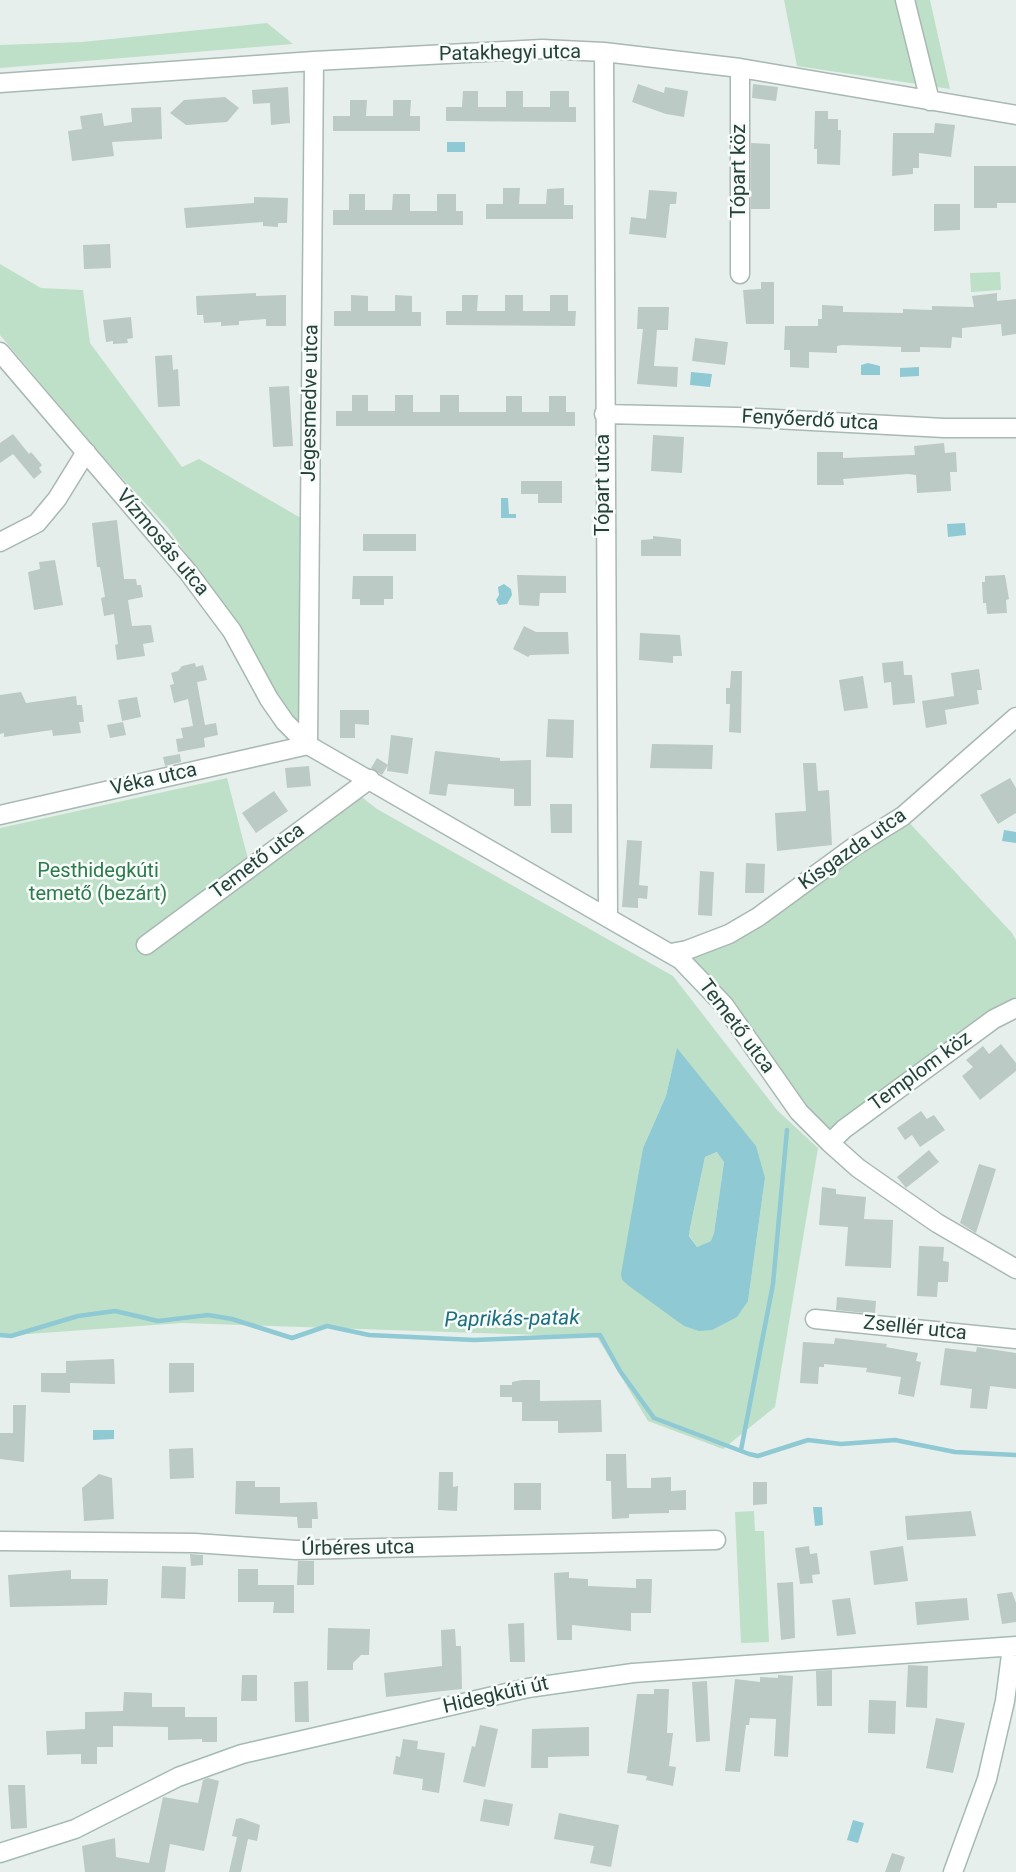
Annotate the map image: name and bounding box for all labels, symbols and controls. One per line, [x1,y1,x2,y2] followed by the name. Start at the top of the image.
[439,41,581,67] street label: Patakhegyi utca
[728,124,752,218] street label: Tópart köz
[298,324,324,482] street label: Jegesmedve utca
[741,405,879,437] street label: Fenyőerdő utca
[592,434,616,536] street label: Tópart utca
[110,485,214,601] street label: Vízmosás utca
[109,758,199,802] street label: Véka utca
[795,804,911,896] street label: Kisgazda utca
[206,819,310,905] street label: Temető utca
[29,860,167,907] park label: Pesthidegkúti temető (bezárt)
[693,975,779,1079] street label: Temető utca
[865,1027,977,1117] street label: Templom köz
[444,1306,580,1334] water label: Paprikás-patak
[862,1312,968,1346] street label: Zsellér utca
[301,1536,415,1562] street label: Úrbéres utca
[441,1672,551,1720] street label: Hidegkúti út

